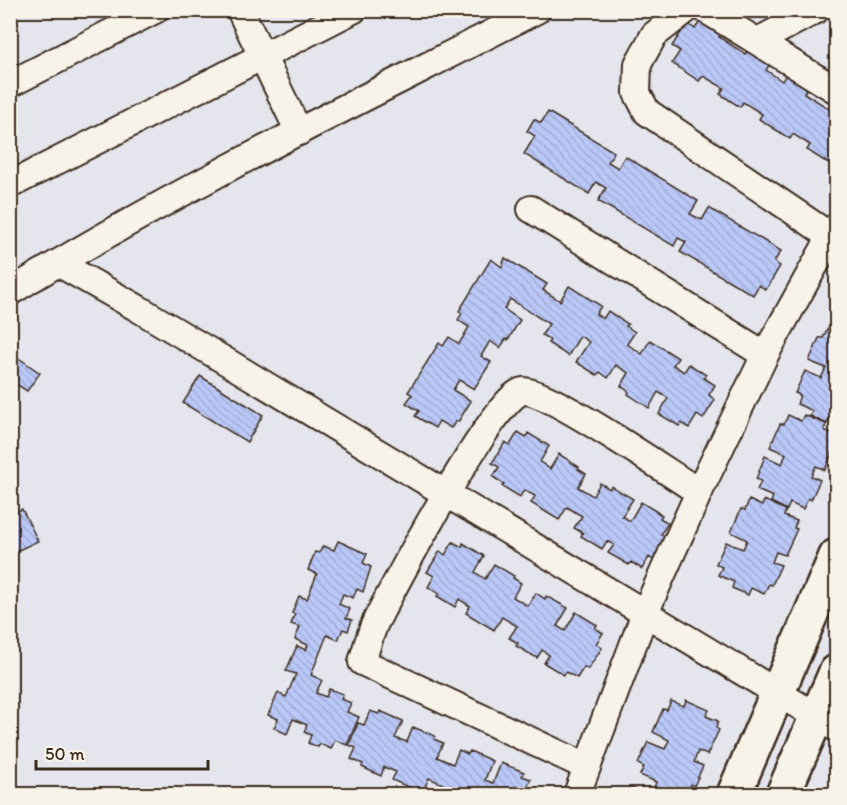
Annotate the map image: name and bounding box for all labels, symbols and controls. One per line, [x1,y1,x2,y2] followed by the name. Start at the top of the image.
[36,733,208,771] scale bar
[45,743,85,765] text: 50 m

